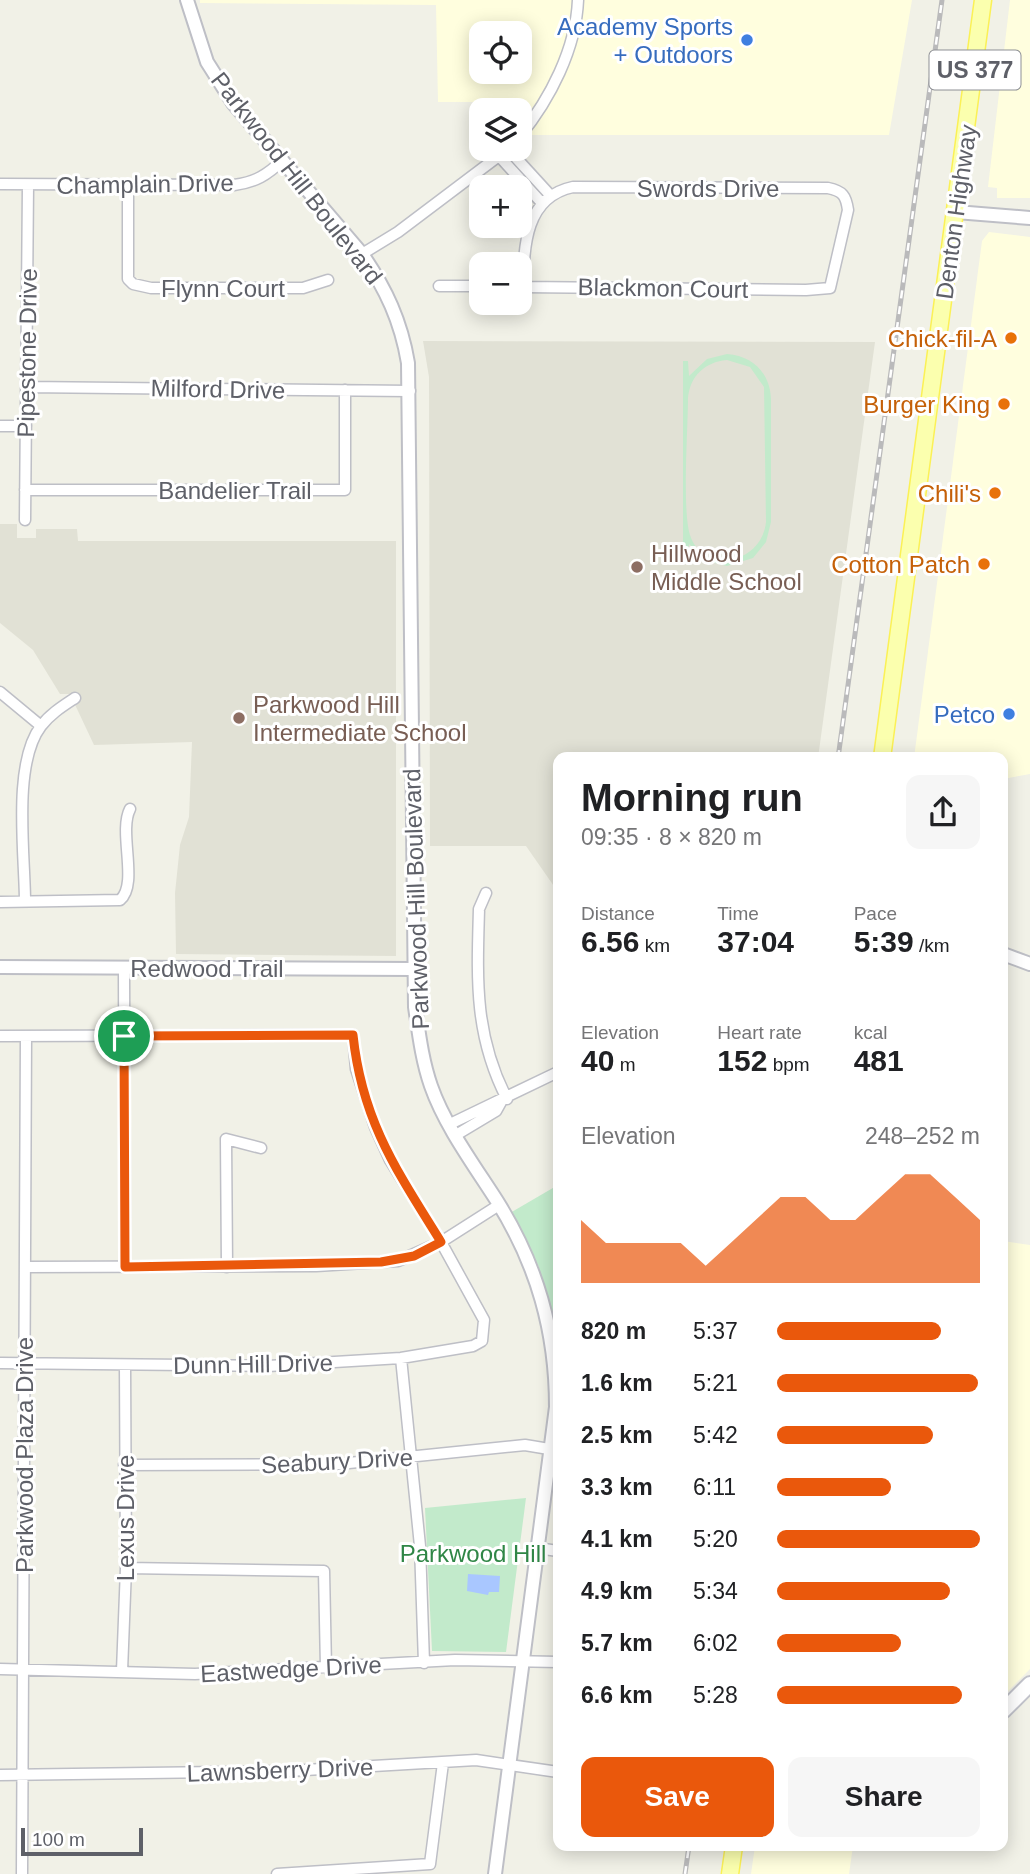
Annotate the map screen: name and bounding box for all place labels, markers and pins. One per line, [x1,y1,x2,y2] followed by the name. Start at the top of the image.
[557,13,733,68] place label: Academy Sports + Outdoors
[739,32,755,48] marker: Academy Sports + Outdoors
[888,325,997,352] place label: Chick-fil-A
[1003,330,1019,346] marker: Chick-fil-A
[863,391,990,418] place label: Burger King
[996,396,1012,412] marker: Burger King
[918,480,981,507] place label: Chili's
[987,485,1003,501] marker: Chili's
[651,540,802,595] place label: Hillwood Middle School
[831,551,970,578] place label: Cotton Patch
[976,556,992,572] marker: Cotton Patch
[629,559,645,575] marker: Hillwood Middle School
[253,691,466,746] place label: Parkwood Hill Intermediate School
[934,701,995,728] place label: Petco
[1001,706,1017,722] marker: Petco
[231,710,247,726] marker: Parkwood Hill Intermediate School
[94,1006,154,1066] pin

